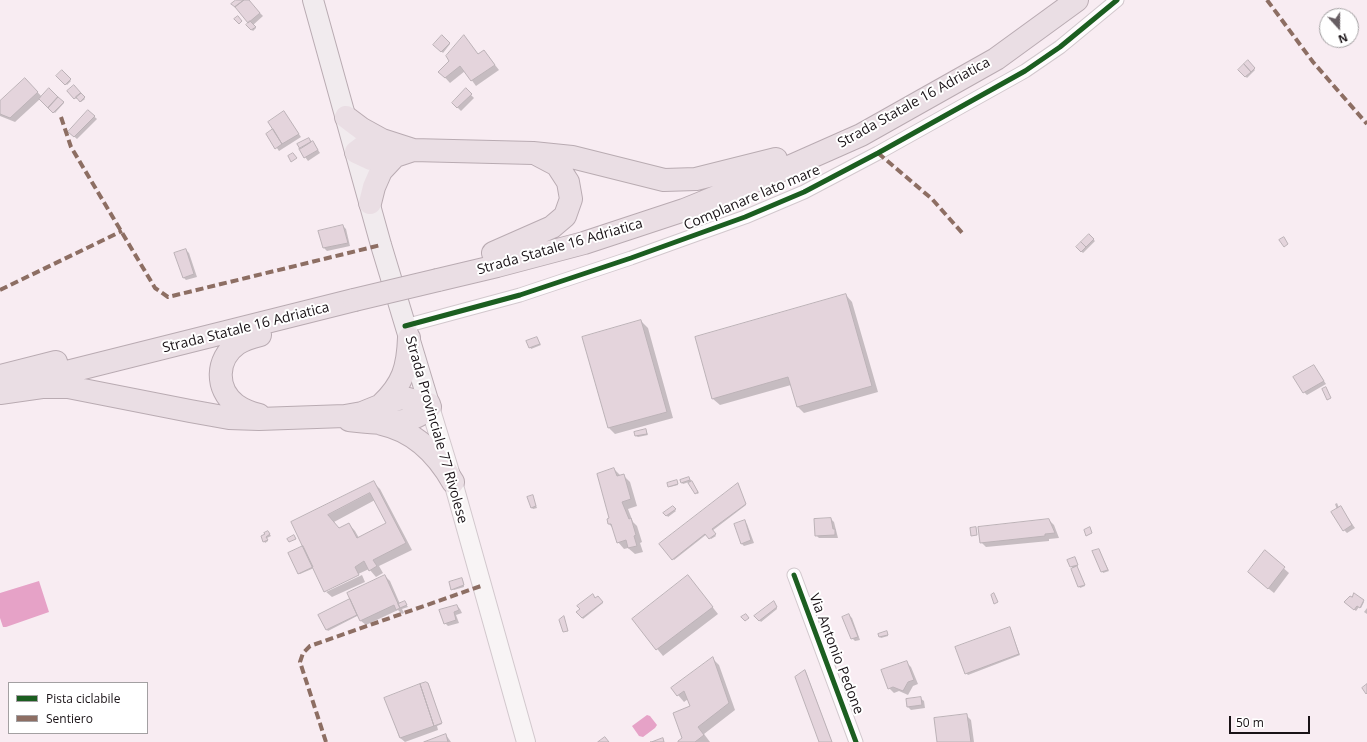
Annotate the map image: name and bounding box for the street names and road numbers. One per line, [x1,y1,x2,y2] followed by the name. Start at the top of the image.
[835,54,993,152] street label: Strada Statale 16 Adriatica
[681,162,823,234] street label: Complanare lato mare
[475,215,645,279] street label: Strada Statale 16 Adriatica
[161,299,331,357] street label: Strada Statale 16 Adriatica
[401,334,471,526] street label: Strada Provinciale 77 Rivolese
[805,591,867,717] street label: Via Antonio Pedone

